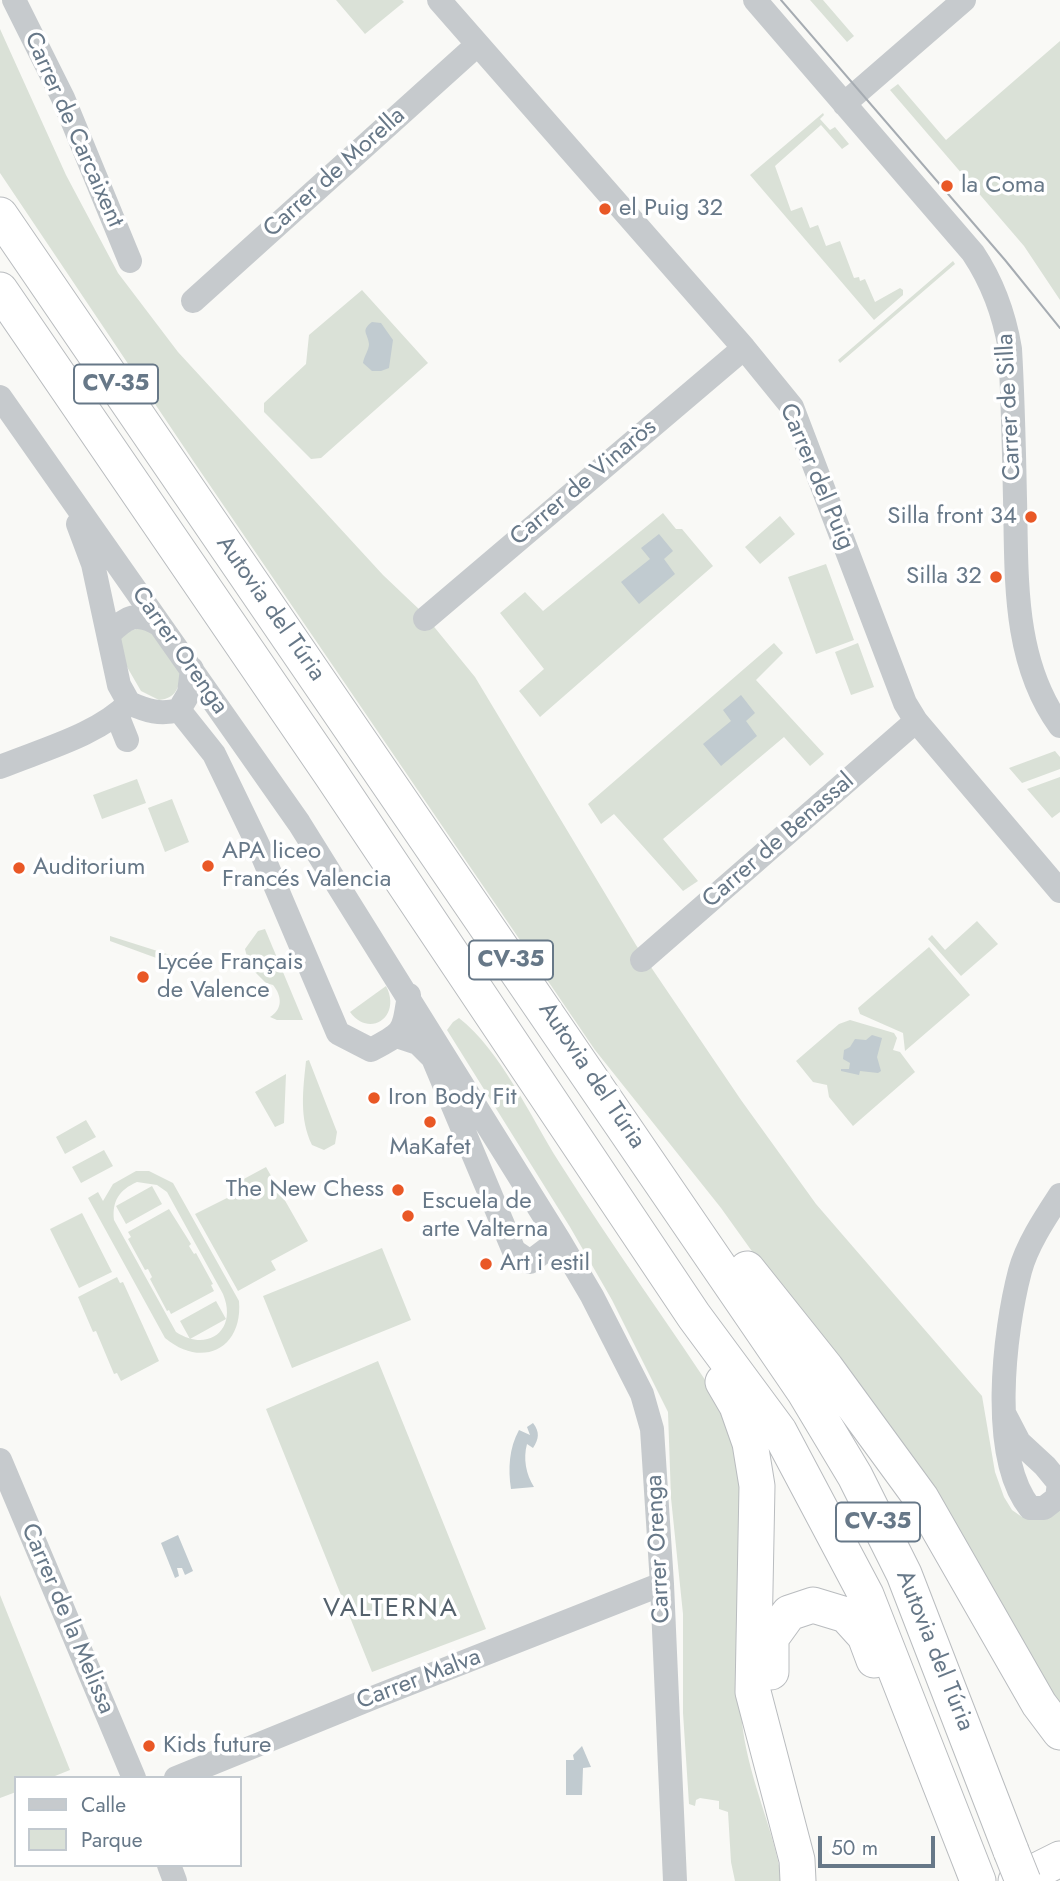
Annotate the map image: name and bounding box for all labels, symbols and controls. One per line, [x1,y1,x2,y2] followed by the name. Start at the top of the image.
[17,28,129,232] street label: Carrer de Carcaixent
[258,102,412,244] street label: Carrer de Morella
[961,172,1045,200] place label: la Coma
[939,178,955,194] marker: la Coma
[619,195,723,223] place label: el Puig 32
[597,201,613,217] marker: el Puig 32
[992,333,1028,481] street label: Carrer de Silla
[74,364,158,404] road number: CV-35
[772,400,860,554] street label: Carrer del Puig
[505,413,663,553] street label: Carrer de Vinaròs
[887,503,1017,531] place label: Silla front 34
[1023,509,1039,525] marker: Silla front 34
[209,531,331,687] street label: Autovia del Túria
[906,563,982,591] place label: Silla 32
[988,569,1004,585] marker: Silla 32
[125,582,233,720] street label: Carrer Orenga
[697,767,861,915] street label: Carrer de Benassal
[222,838,391,894] place label: APA liceo Francés Valencia
[33,854,146,882] place label: Auditorium
[200,858,216,874] marker: APA liceo Francés Valencia
[11,860,27,876] marker: Auditorium
[469,940,553,979] road number: CV-35
[157,949,303,1005] place label: Lycée Français de Valence
[135,969,151,985] marker: Lycée Français de Valence
[531,997,651,1155] street label: Autovia del Túria
[388,1084,517,1112] place label: Iron Body Fit
[366,1090,382,1106] marker: Iron Body Fit
[422,1114,438,1130] marker: MaKafet
[389,1134,471,1162] place label: MaKafet
[226,1176,384,1204] place label: The New Chess
[390,1182,406,1198] marker: The New Chess
[422,1188,548,1244] place label: Escuela de arte Valterna
[400,1208,416,1224] marker: Escuela de arte Valterna
[500,1250,590,1278] place label: Art i estil
[478,1256,494,1272] marker: Art i estil
[641,1474,677,1624] street label: Carrer Orenga
[836,1502,920,1541] road number: CV-35
[14,1520,120,1718] street label: Carrer de la Melissa
[889,1567,979,1735] street label: Autovia del Túria
[324,1594,458,1626] district label: VALTERNA
[353,1643,485,1717] street label: Carrer Malva
[163,1732,271,1760] place label: Kids future
[141,1738,157,1754] marker: Kids future
[14,1776,242,1867] legend
[81,1790,126,1820] text: Calle
[822,1822,939,1866] scale bar
[81,1825,143,1855] text: Parque
[831,1833,878,1863] text: 50 m

